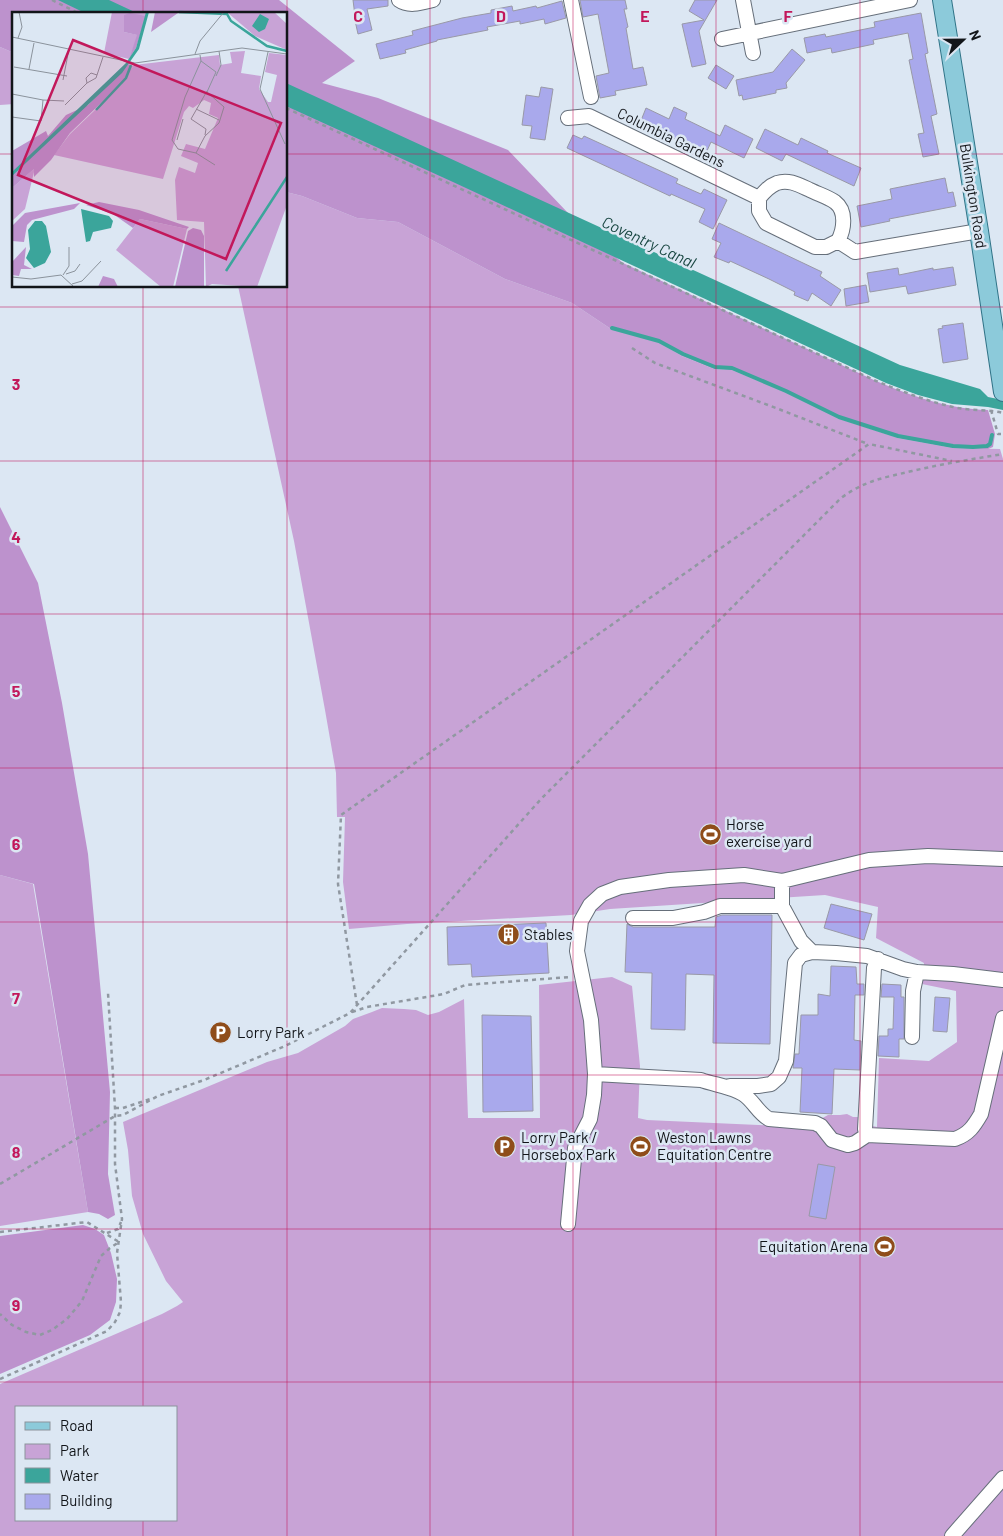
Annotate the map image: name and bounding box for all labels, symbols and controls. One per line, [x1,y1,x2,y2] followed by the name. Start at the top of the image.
[353,6,363,25] text: C
[496,6,506,25] text: D
[640,6,650,25] text: E
[784,6,793,25] text: F
[12,12,288,288] inset map
[938,15,988,65] north arrow
[966,27,985,42] text: N
[615,103,728,171] street label: Columbia Gardens
[957,142,991,250] street label: Bulkington Road
[599,212,700,272] water label: Coventry Canal
[12,374,20,393] text: 3
[11,527,21,546] text: 4
[12,681,21,700] text: 5
[726,815,812,850] place label: Horse exercise yard
[698,822,722,846] sports icon: Horse exercise yard
[12,834,21,853] text: 6
[496,923,520,947] building icon: Stables
[524,925,573,943] place label: Stables
[12,988,20,1007] text: 7
[209,1021,233,1045] parking icon: Lorry Park
[237,1023,305,1041] place label: Lorry Park
[521,1128,616,1163] place label: Lorry Park / Horsebox Park
[657,1128,772,1163] place label: Weston Lawns Equitation Centre
[493,1135,517,1159] parking icon: Lorry Park / Horsebox Park
[629,1135,653,1159] sports icon: Weston Lawns Equitation Centre
[12,1142,21,1161] text: 8
[872,1235,896,1259] sports icon: Equitation Arena
[759,1237,868,1255] place label: Equitation Arena
[12,1295,20,1314] text: 9
[15,1406,178,1521] legend
[60,1416,93,1434] text: Road
[60,1441,90,1459] text: Park
[60,1466,99,1484] text: Water
[60,1491,113,1509] text: Building

